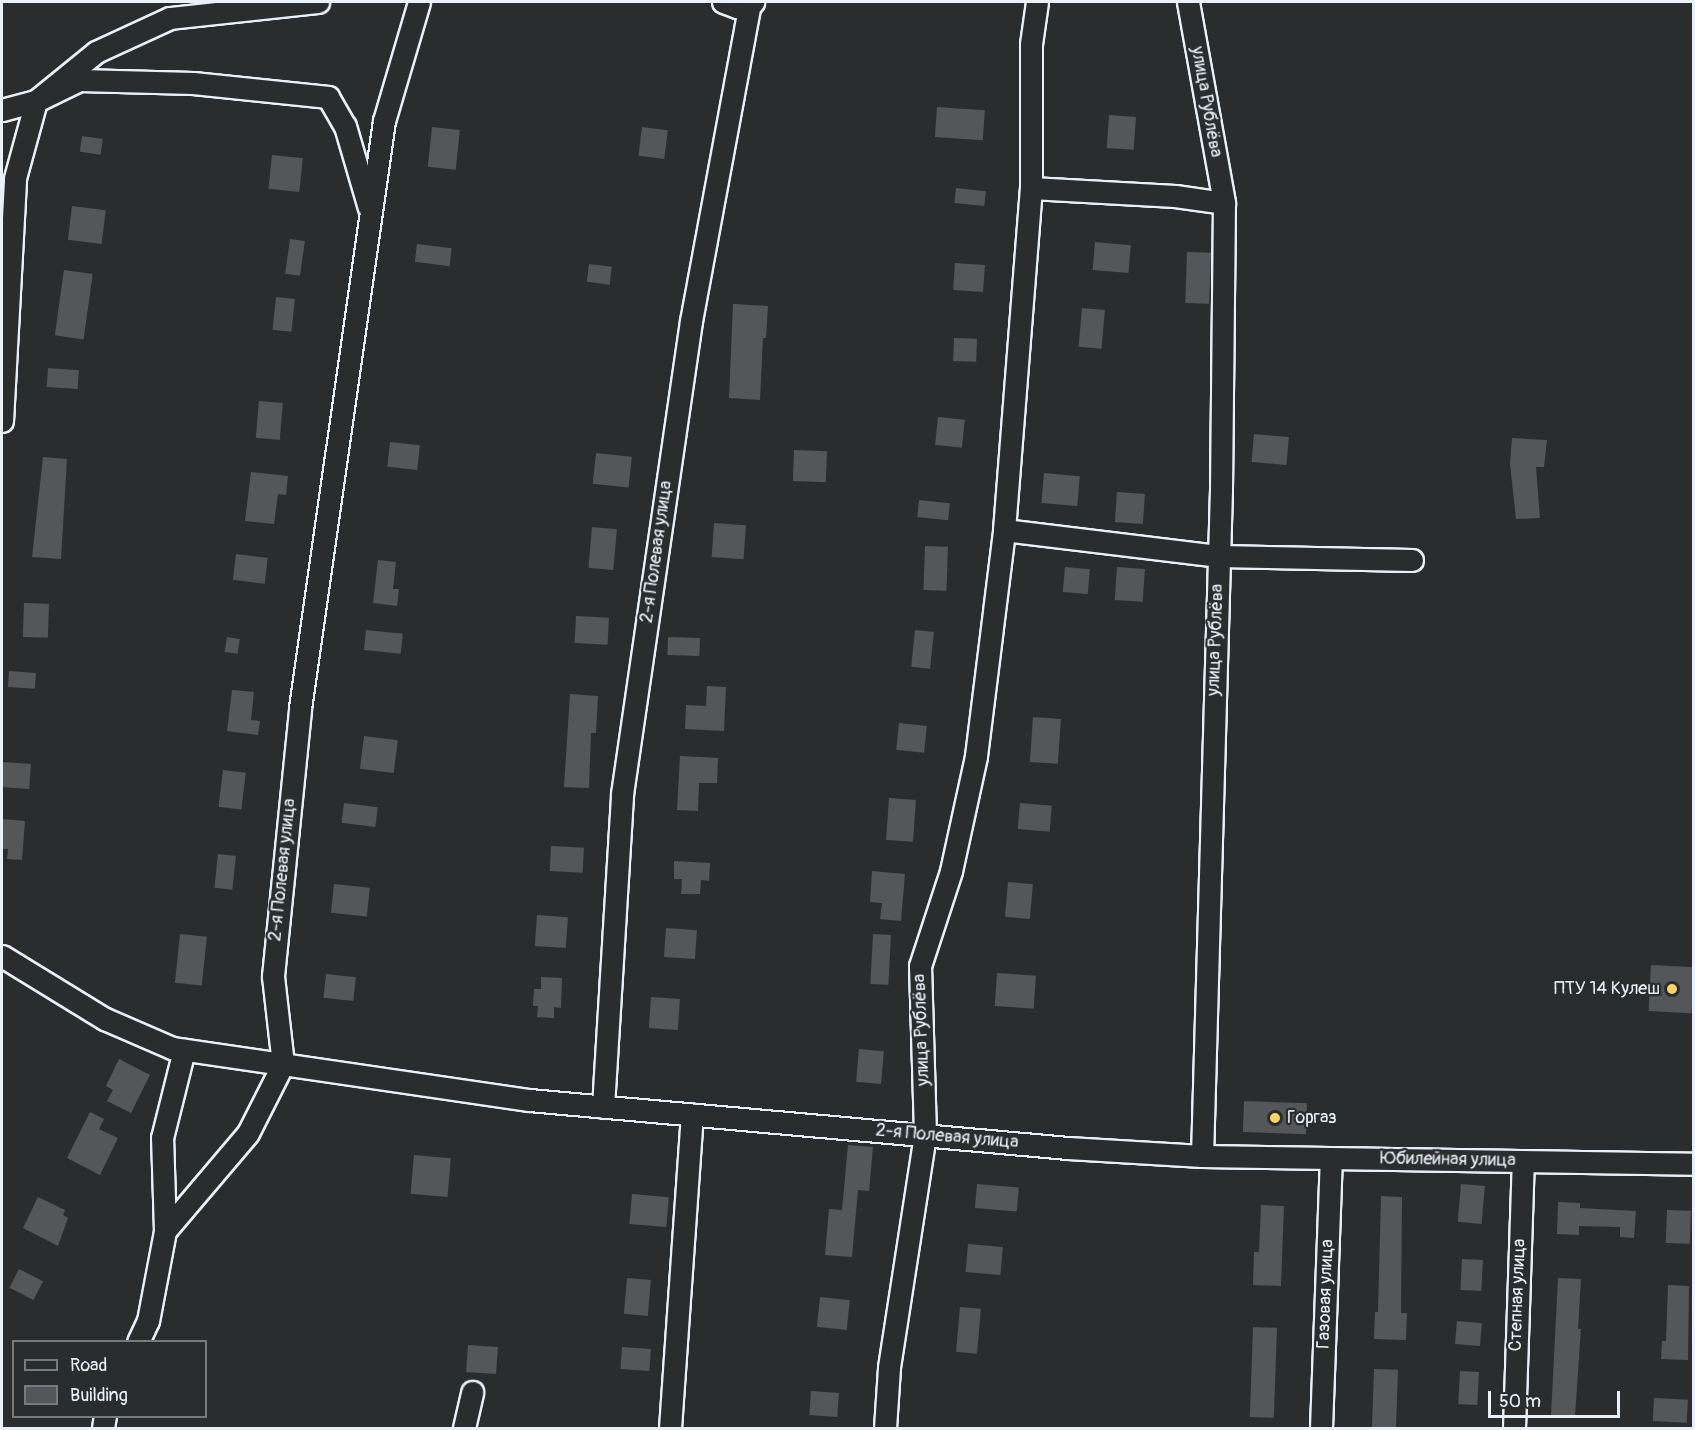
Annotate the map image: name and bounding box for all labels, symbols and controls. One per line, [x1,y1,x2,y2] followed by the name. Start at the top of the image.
[1186,45,1226,159] street label: улица Рублёва
[636,480,678,624] street label: 2-я Полевая улица
[1203,584,1229,696] street label: улица Рублёва
[265,798,301,942] street label: 2-я Полевая улица
[909,974,935,1086] street label: улица Рублёва
[1554,978,1660,1000] place label: ПТУ 14 Кулеш
[1665,982,1679,996] marker: ПТУ 14 Кулеш
[1287,1107,1337,1129] place label: Горгаз
[1268,1111,1282,1125] marker: Горгаз
[875,1120,1019,1154] street label: 2-я Полевая улица
[1380,1148,1516,1172] street label: Юбилейная улица
[1505,1238,1531,1352] street label: Степная улица
[1313,1239,1339,1349] street label: Газовая улица
[12,1340,207,1418] legend
[70,1354,107,1377] text: Road
[1491,1379,1623,1417] scale bar
[70,1384,128,1407] text: Building
[1499,1390,1541,1413] text: 50 m

